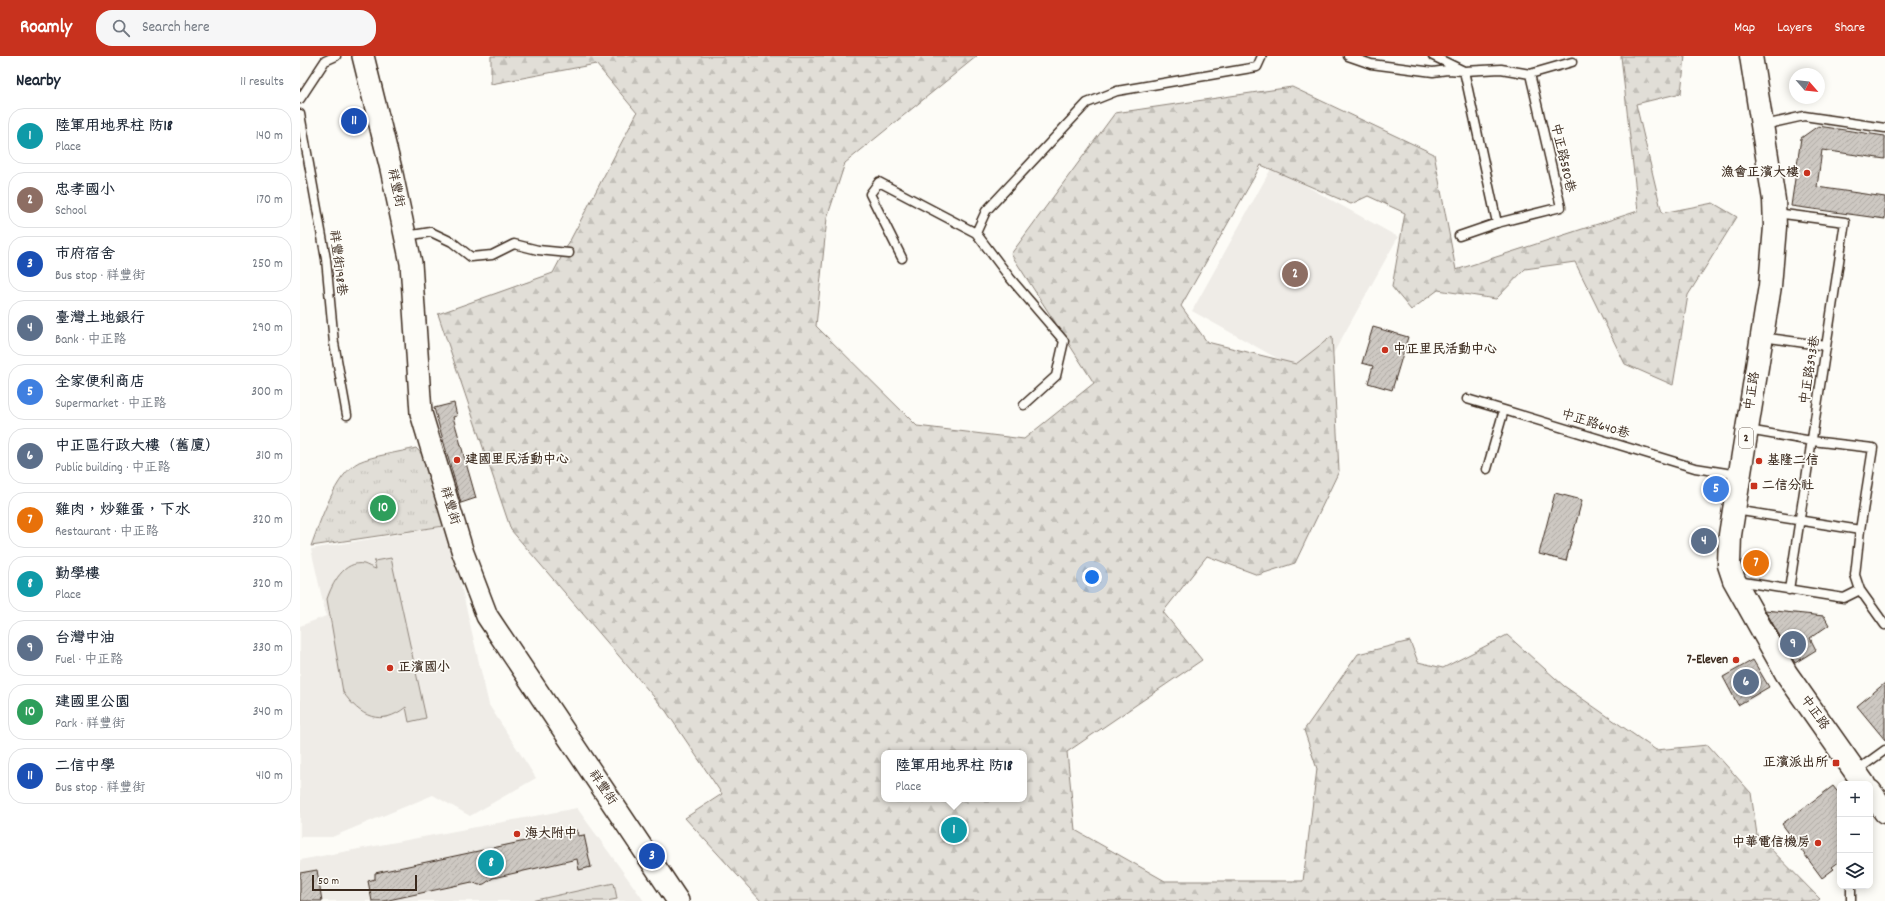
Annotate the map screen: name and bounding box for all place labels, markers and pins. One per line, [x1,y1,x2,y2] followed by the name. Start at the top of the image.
[341,106,367,136] pin: 11
[1721,164,1799,183] place label: 漁會正濱大樓
[1802,168,1812,178] marker: 漁會正濱大樓
[1282,259,1308,289] pin: 2
[1393,341,1497,360] place label: 中正里民活動中心
[1380,345,1390,355] marker: 中正里民活動中心
[465,451,569,470] place label: 建國里民活動中心
[1767,452,1819,471] place label: 基隆二信
[452,455,462,465] marker: 建國里民活動中心
[1754,456,1764,466] marker: 基隆二信
[1703,474,1729,504] pin: 5
[1762,477,1814,496] place label: 二信分社
[1749,481,1759,491] marker: 二信分社
[370,493,396,523] pin: 10
[1691,526,1717,556] pin: 4
[1743,548,1769,578] pin: 7
[1780,629,1806,659] pin: 9
[1687,651,1728,670] place label: 7-Eleven
[1731,655,1741,665] marker: 7-Eleven
[398,659,450,678] place label: 正濱國小
[385,663,395,673] marker: 正濱國小
[1733,667,1759,697] pin: 6
[1763,754,1828,773] place label: 正濱派出所
[1831,758,1841,768] marker: 正濱派出所
[941,815,967,845] pin: 1
[525,825,577,844] place label: 海大附中
[512,829,522,839] marker: 海大附中
[1732,834,1810,853] place label: 中華電信機房
[1813,838,1823,848] marker: 中華電信機房
[639,841,665,871] pin: 3
[478,848,504,878] pin: 8

